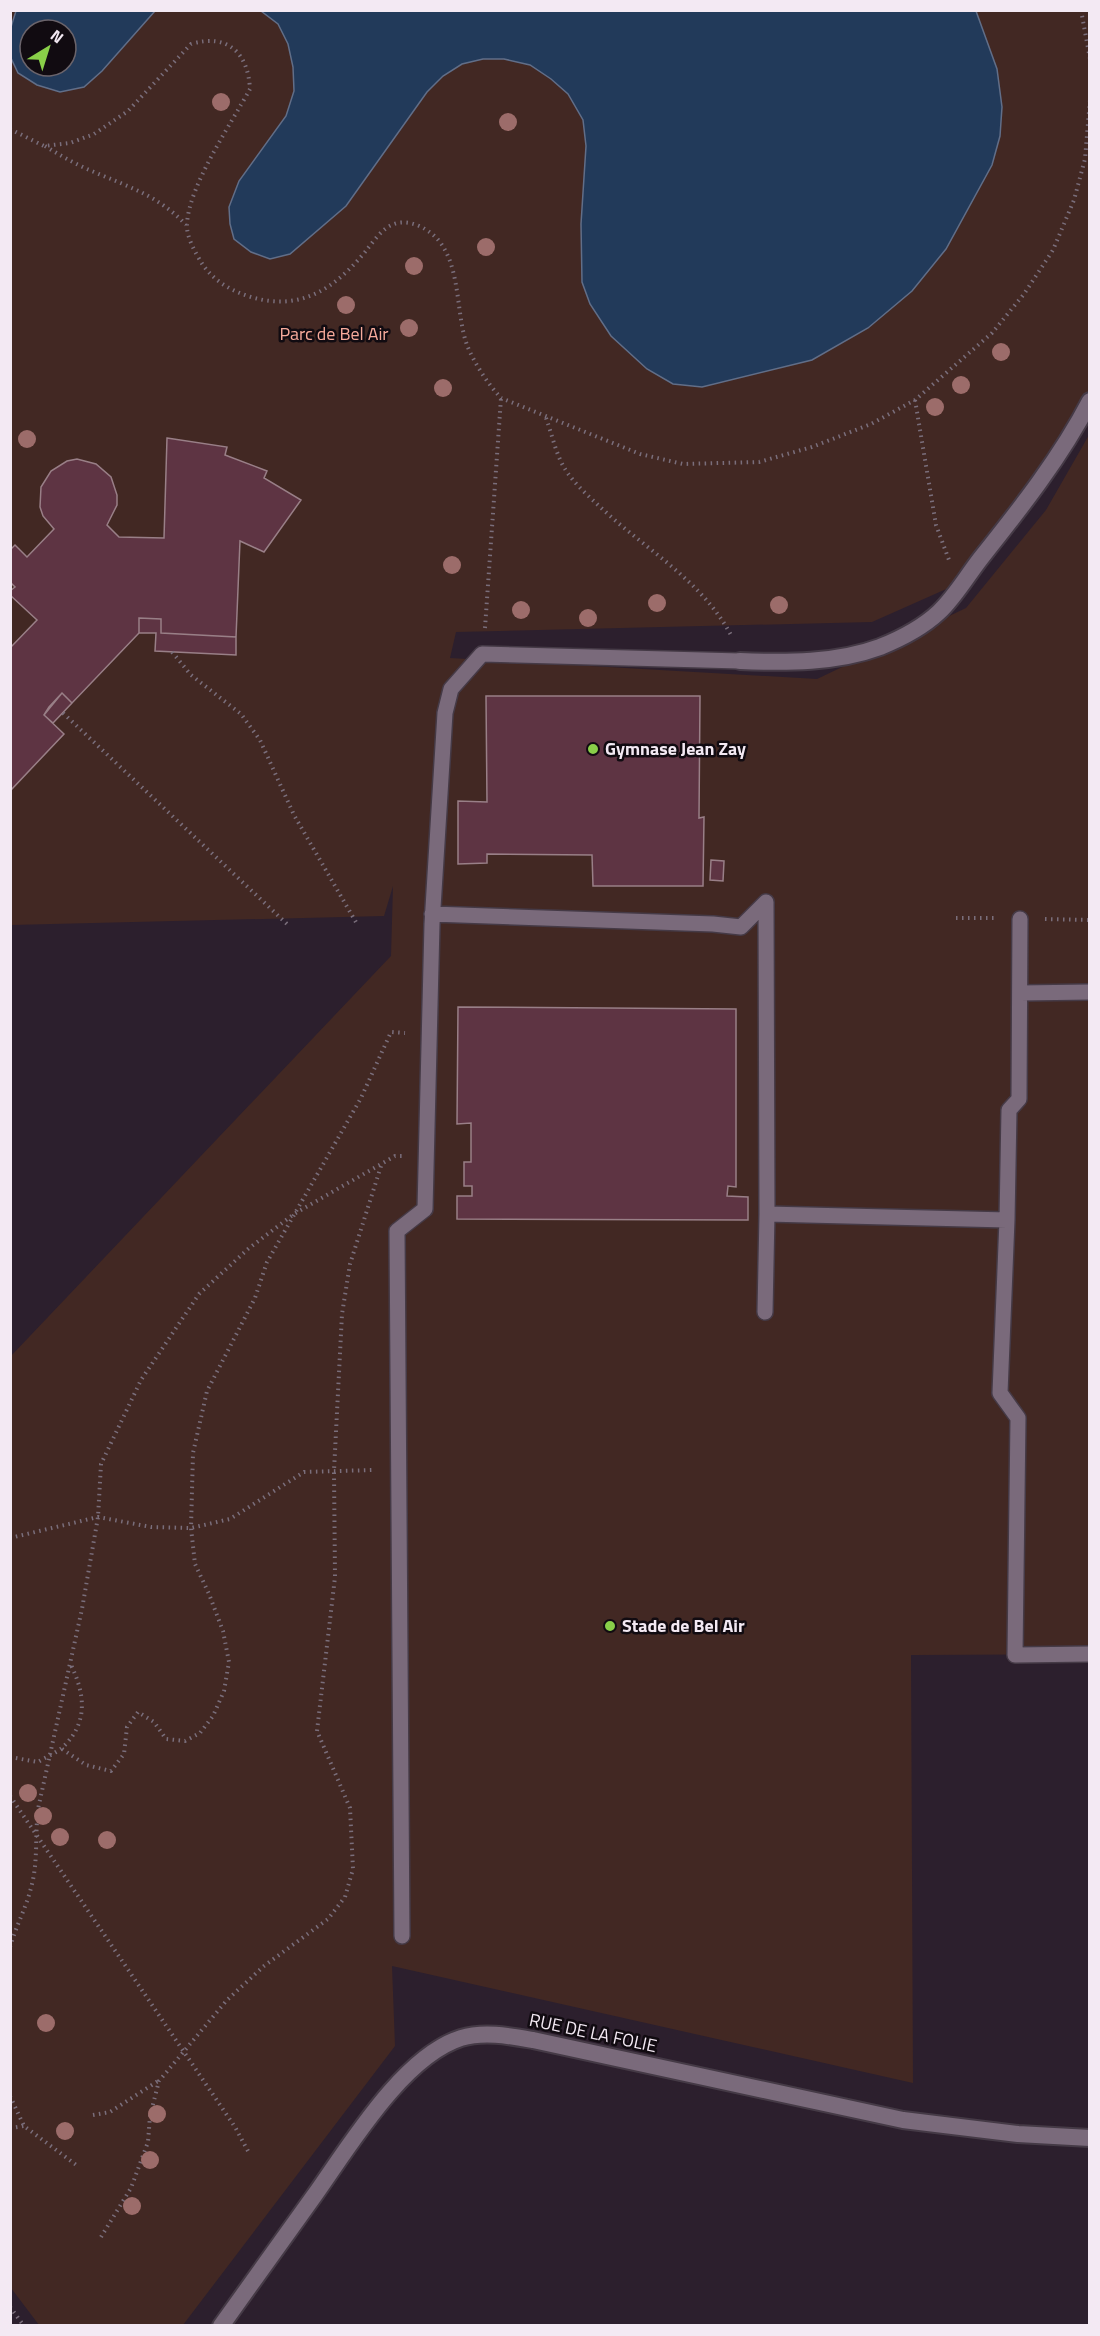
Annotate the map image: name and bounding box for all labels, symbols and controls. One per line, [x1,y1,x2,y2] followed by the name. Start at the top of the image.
[18,18,78,78] north arrow
[45,23,69,49] text: N
[279,320,389,347] park label: Parc de Bel Air
[605,735,746,762] place label: Gymnase Jean Zay
[586,742,600,756] marker: Gymnase Jean Zay
[622,1612,745,1639] place label: Stade de Bel Air
[603,1619,617,1633] marker: Stade de Bel Air
[527,2006,659,2059] street label: RUE DE LA FOLIE

